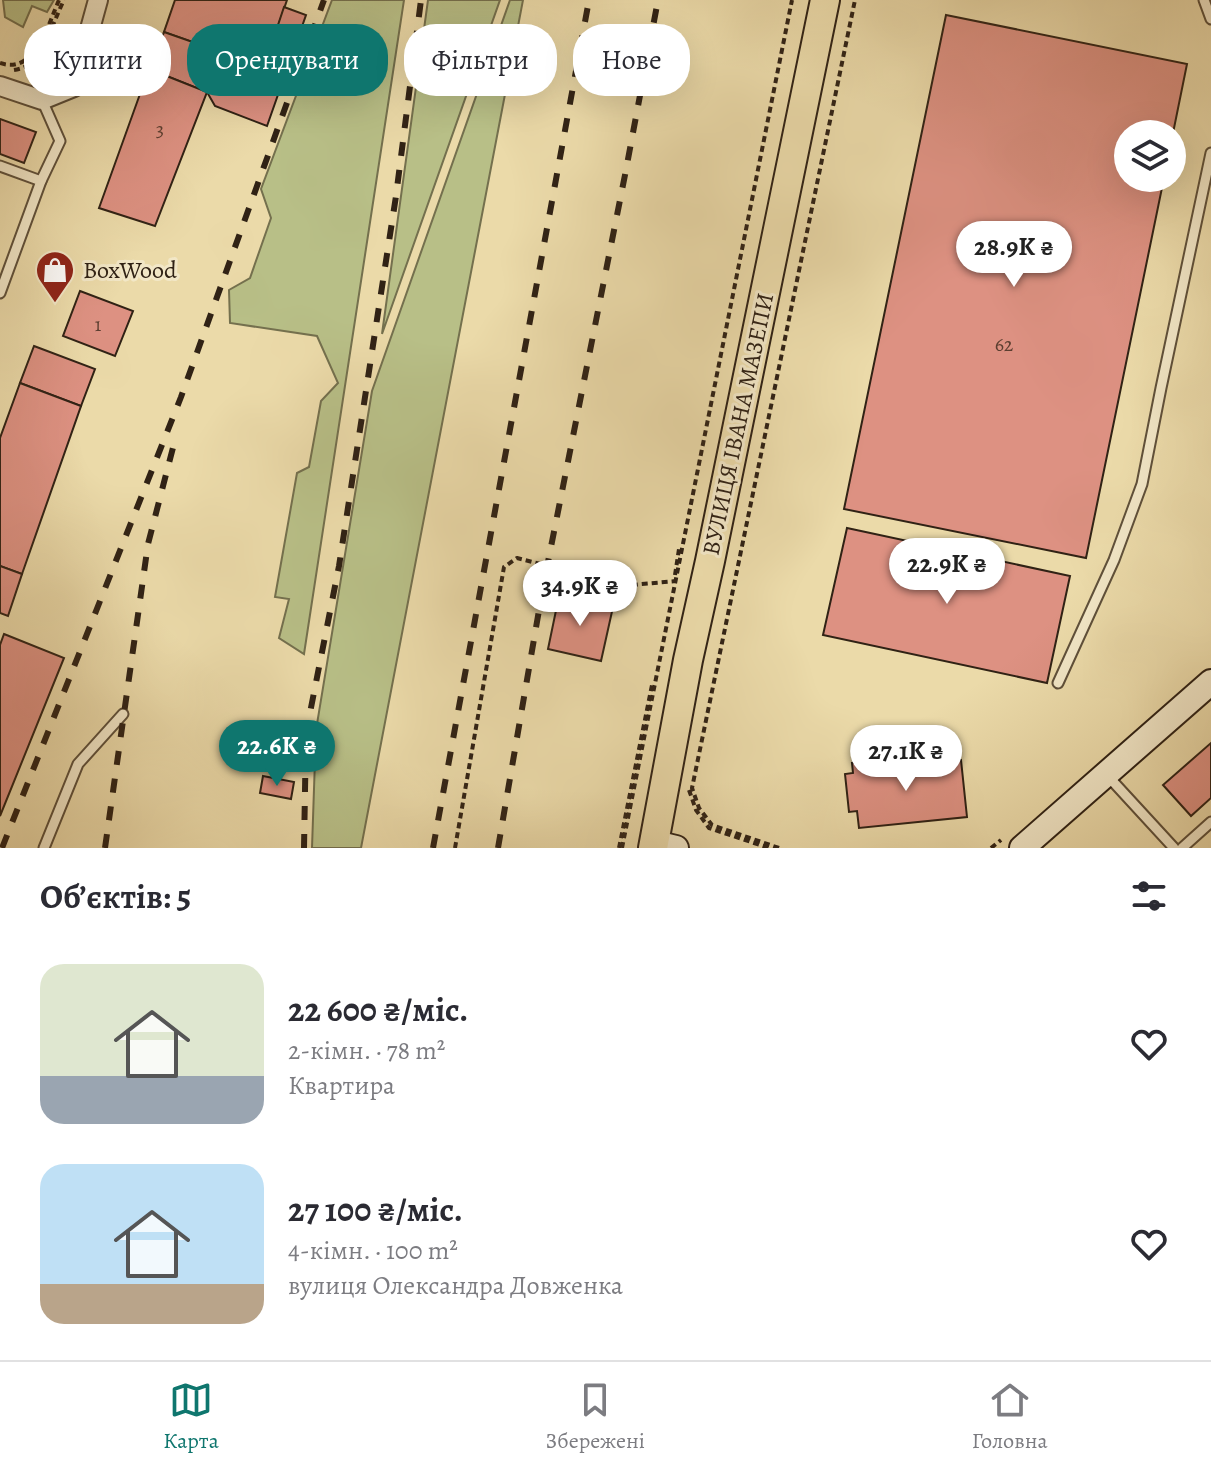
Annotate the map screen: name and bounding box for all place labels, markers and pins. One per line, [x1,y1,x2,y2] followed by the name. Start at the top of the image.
[940,221,1088,289] pin: 28.9K ₴
[34,249,76,304] shop icon: BoxWood
[83,254,177,286] place label: BoxWood
[873,538,1021,606] pin: 22.9K ₴
[506,560,654,628] pin: 34.9K ₴
[203,720,351,788] pin: 22.6K ₴
[832,725,980,793] pin: 27.1K ₴

